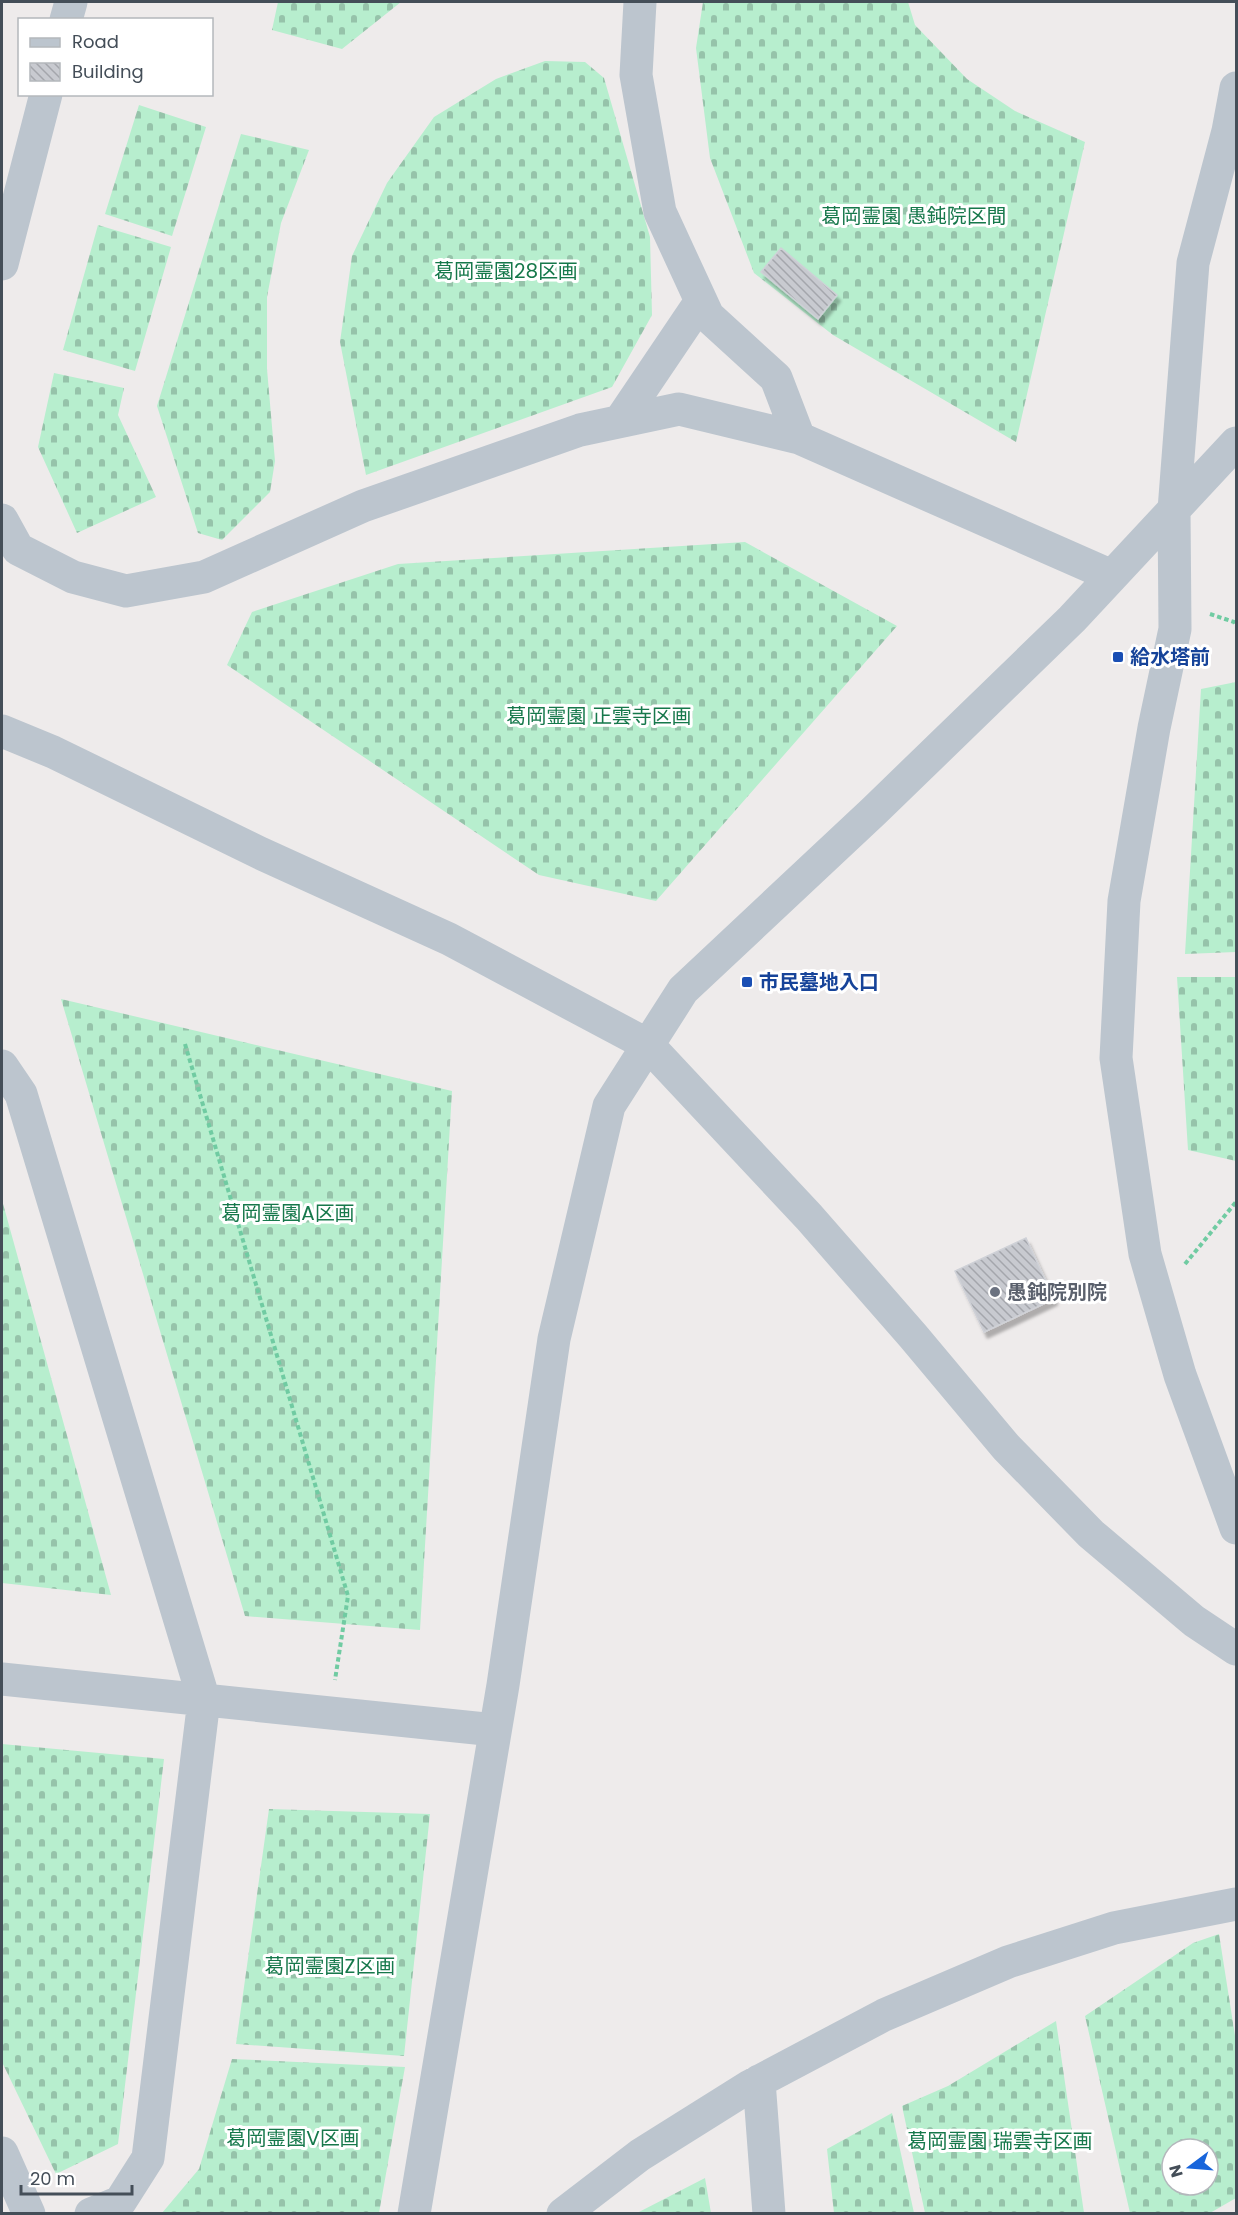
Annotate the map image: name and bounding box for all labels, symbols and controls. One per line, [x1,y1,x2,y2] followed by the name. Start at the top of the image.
[18,18,213,96] legend
[72,29,119,54] text: Road
[72,59,144,84] text: Building
[821,202,1007,230] park label: 葛岡霊園 愚鈍院区間
[434,257,578,285] park label: 葛岡霊園28区画
[1130,643,1210,671] place label: 給水塔前
[1111,650,1125,664] marker: 給水塔前
[506,702,692,730] park label: 葛岡霊園 正雲寺区画
[759,968,879,996] place label: 市民墓地入口
[740,975,754,989] marker: 市民墓地入口
[221,1199,355,1227] park label: 葛岡霊園A区画
[1007,1278,1107,1306] place label: 愚鈍院別院
[988,1285,1002,1299] marker: 愚鈍院別院
[265,1952,395,1980] park label: 葛岡霊園Z区画
[226,2124,360,2152] park label: 葛岡霊園V区画
[907,2127,1093,2155] park label: 葛岡霊園 瑞雲寺区画
[1160,2137,1220,2197] north arrow
[21,2158,132,2196] scale bar
[1163,2162,1189,2180] text: N
[30,2166,75,2191] text: 20 m

